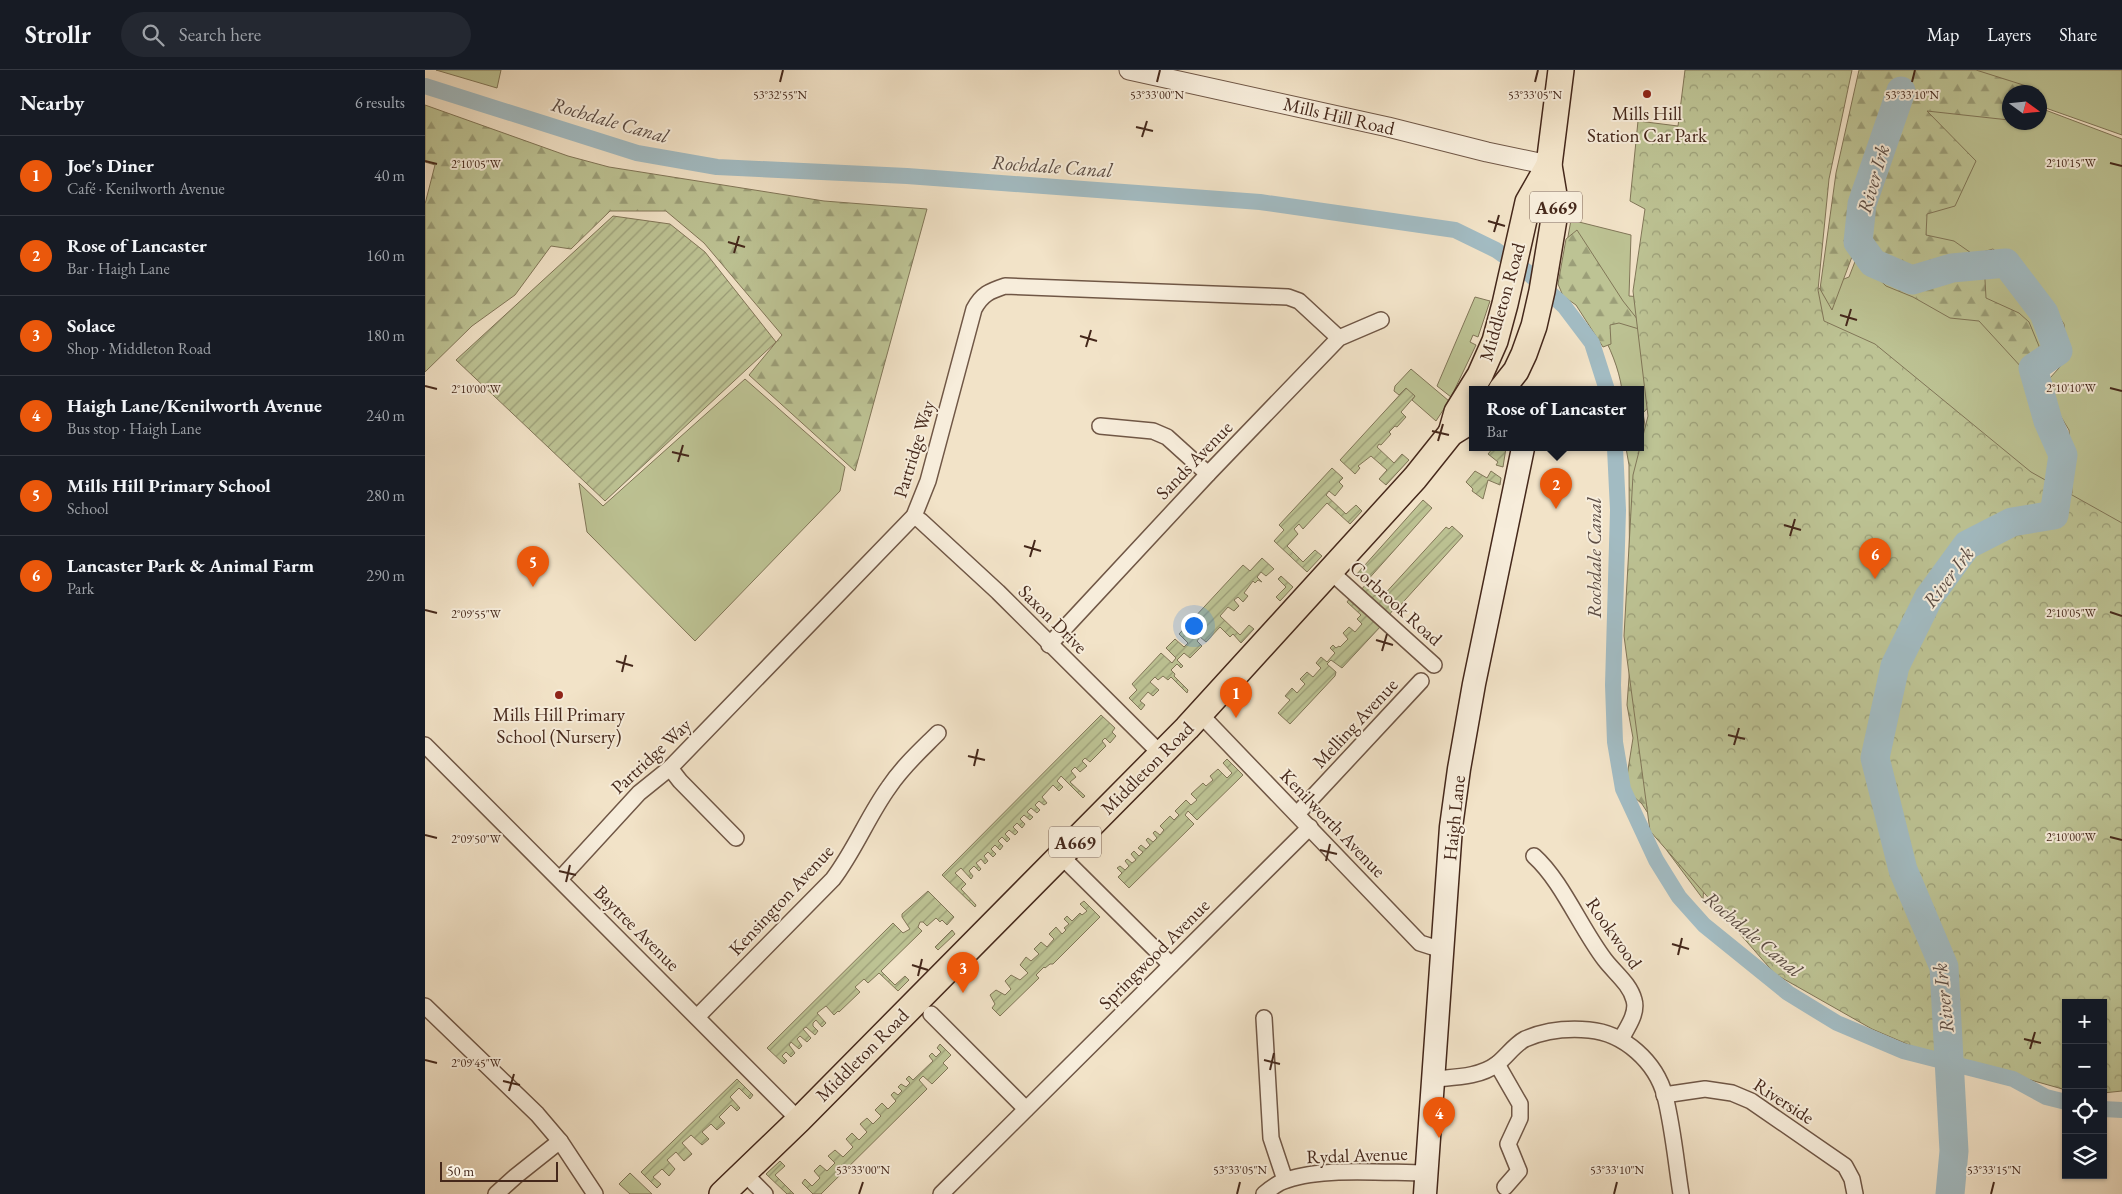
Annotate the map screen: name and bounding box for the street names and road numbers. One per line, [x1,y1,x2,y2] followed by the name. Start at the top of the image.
[1281,91,1398,141] street label: Mills Hill Road
[1530,191,1582,222] road number: A669
[1473,240,1531,364] street label: Middleton Road
[887,397,941,501] street label: Partridge Way
[1150,415,1238,505] street label: Sands Avenue
[1344,555,1448,651] street label: Corbrook Road
[1013,579,1093,659] street label: Saxon Drive
[1307,673,1403,773] street label: Melling Avenue
[606,712,697,799] street label: Partridge Way
[1095,716,1199,820] street label: Middleton Road
[1275,763,1391,883] street label: Kenilworth Avenue
[1437,774,1471,862] street label: Haigh Lane
[1049,826,1101,858] road number: A669
[723,839,839,961] street label: Kensington Avenue
[589,880,685,976] street label: Baytree Avenue
[1580,892,1648,974] street label: Rookwood
[1093,893,1215,1015] street label: Springwood Avenue
[810,1003,914,1107] street label: Middleton Road
[1749,1072,1819,1130] street label: Riverside
[1306,1141,1408,1169] street label: Rydal Avenue

